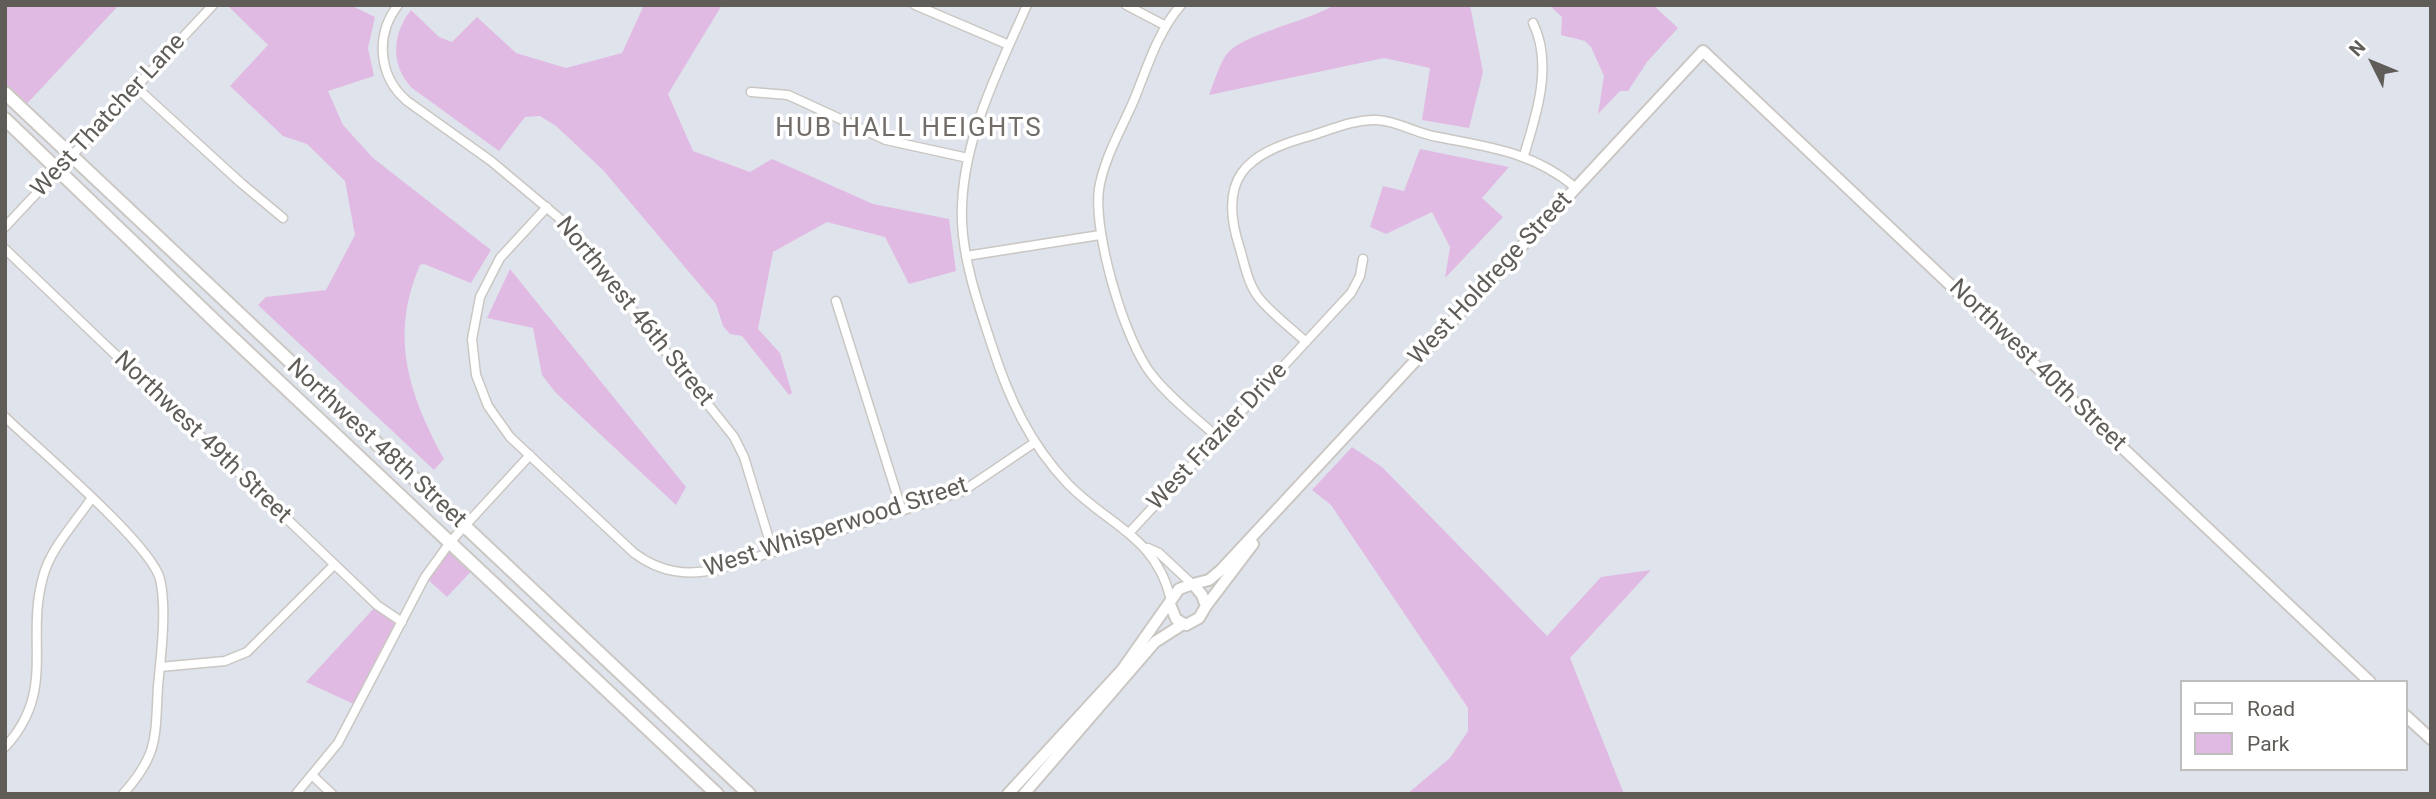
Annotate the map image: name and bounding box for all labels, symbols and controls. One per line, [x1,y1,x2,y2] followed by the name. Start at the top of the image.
[26,28,192,204] street label: West Thatcher Lane
[2338,28,2408,98] north arrow
[2344,36,2370,61] text: N
[777,113,1041,145] district label: HUB HALL HEIGHTS
[1403,186,1579,372] street label: West Holdrege Street
[549,212,719,412] street label: Northwest 46th Street
[1943,274,2131,458] street label: Northwest 40th Street
[108,346,296,530] street label: Northwest 49th Street
[280,353,472,535] street label: Northwest 48th Street
[1142,357,1294,517] street label: West Frazier Drive
[701,472,971,584] street label: West Whisperwood Street
[2180,680,2408,771] legend
[2247,697,2295,721] text: Road
[2247,732,2289,756] text: Park

